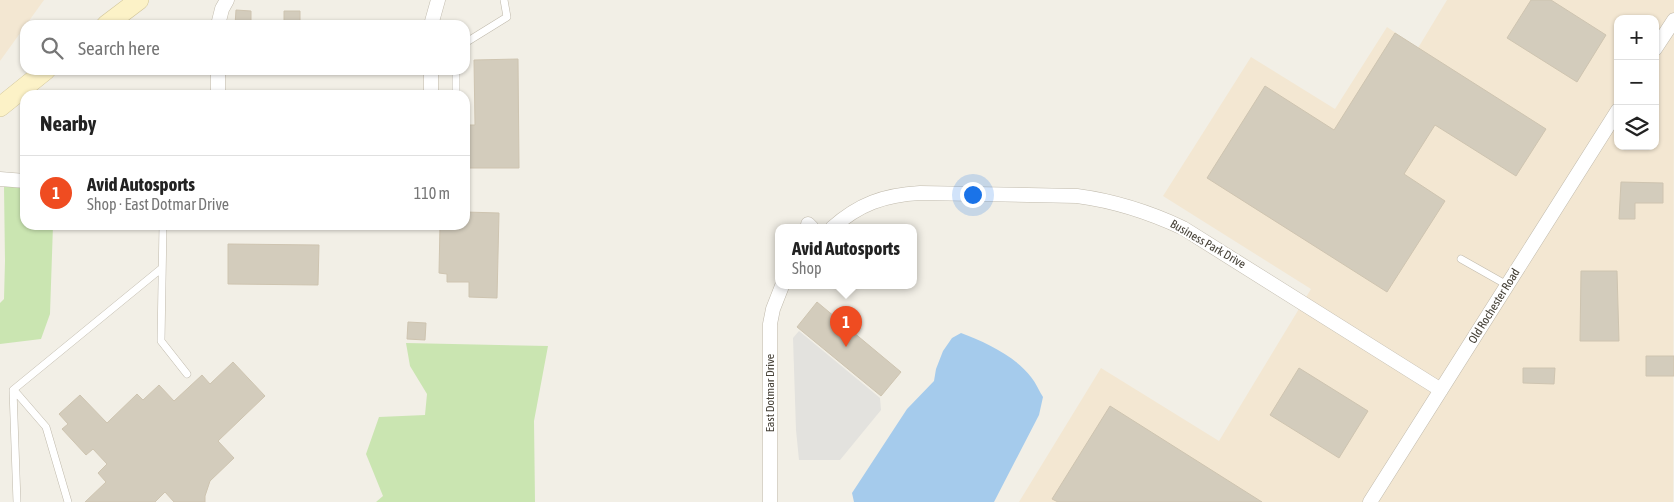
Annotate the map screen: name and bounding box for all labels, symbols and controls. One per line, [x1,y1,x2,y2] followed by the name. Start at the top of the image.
[1614,15,1659,150] map controls
[1614,15,1659,60] button: +
[20,20,470,75] search box
[38,34,66,62] icon: search
[78,37,160,59] text: Search here
[1614,60,1659,105] button: −
[1614,105,1659,150] button: layers
[40,111,96,135] text: Nearby
[87,173,195,195] text: Avid Autosports
[960,182,986,208] your location
[52,184,60,202] text: 1
[414,184,450,202] text: 110 m
[87,195,229,213] text: Shop · East Dotmar Drive
[1168,217,1248,271] street label: Business Park Drive
[775,224,917,289] popup
[792,237,900,259] text: Avid Autosports
[792,259,822,277] text: Shop
[1465,266,1523,346] street label: Old Rochester Road
[830,306,862,347] pin: 1
[763,354,777,432] street label: East Dotmar Drive

